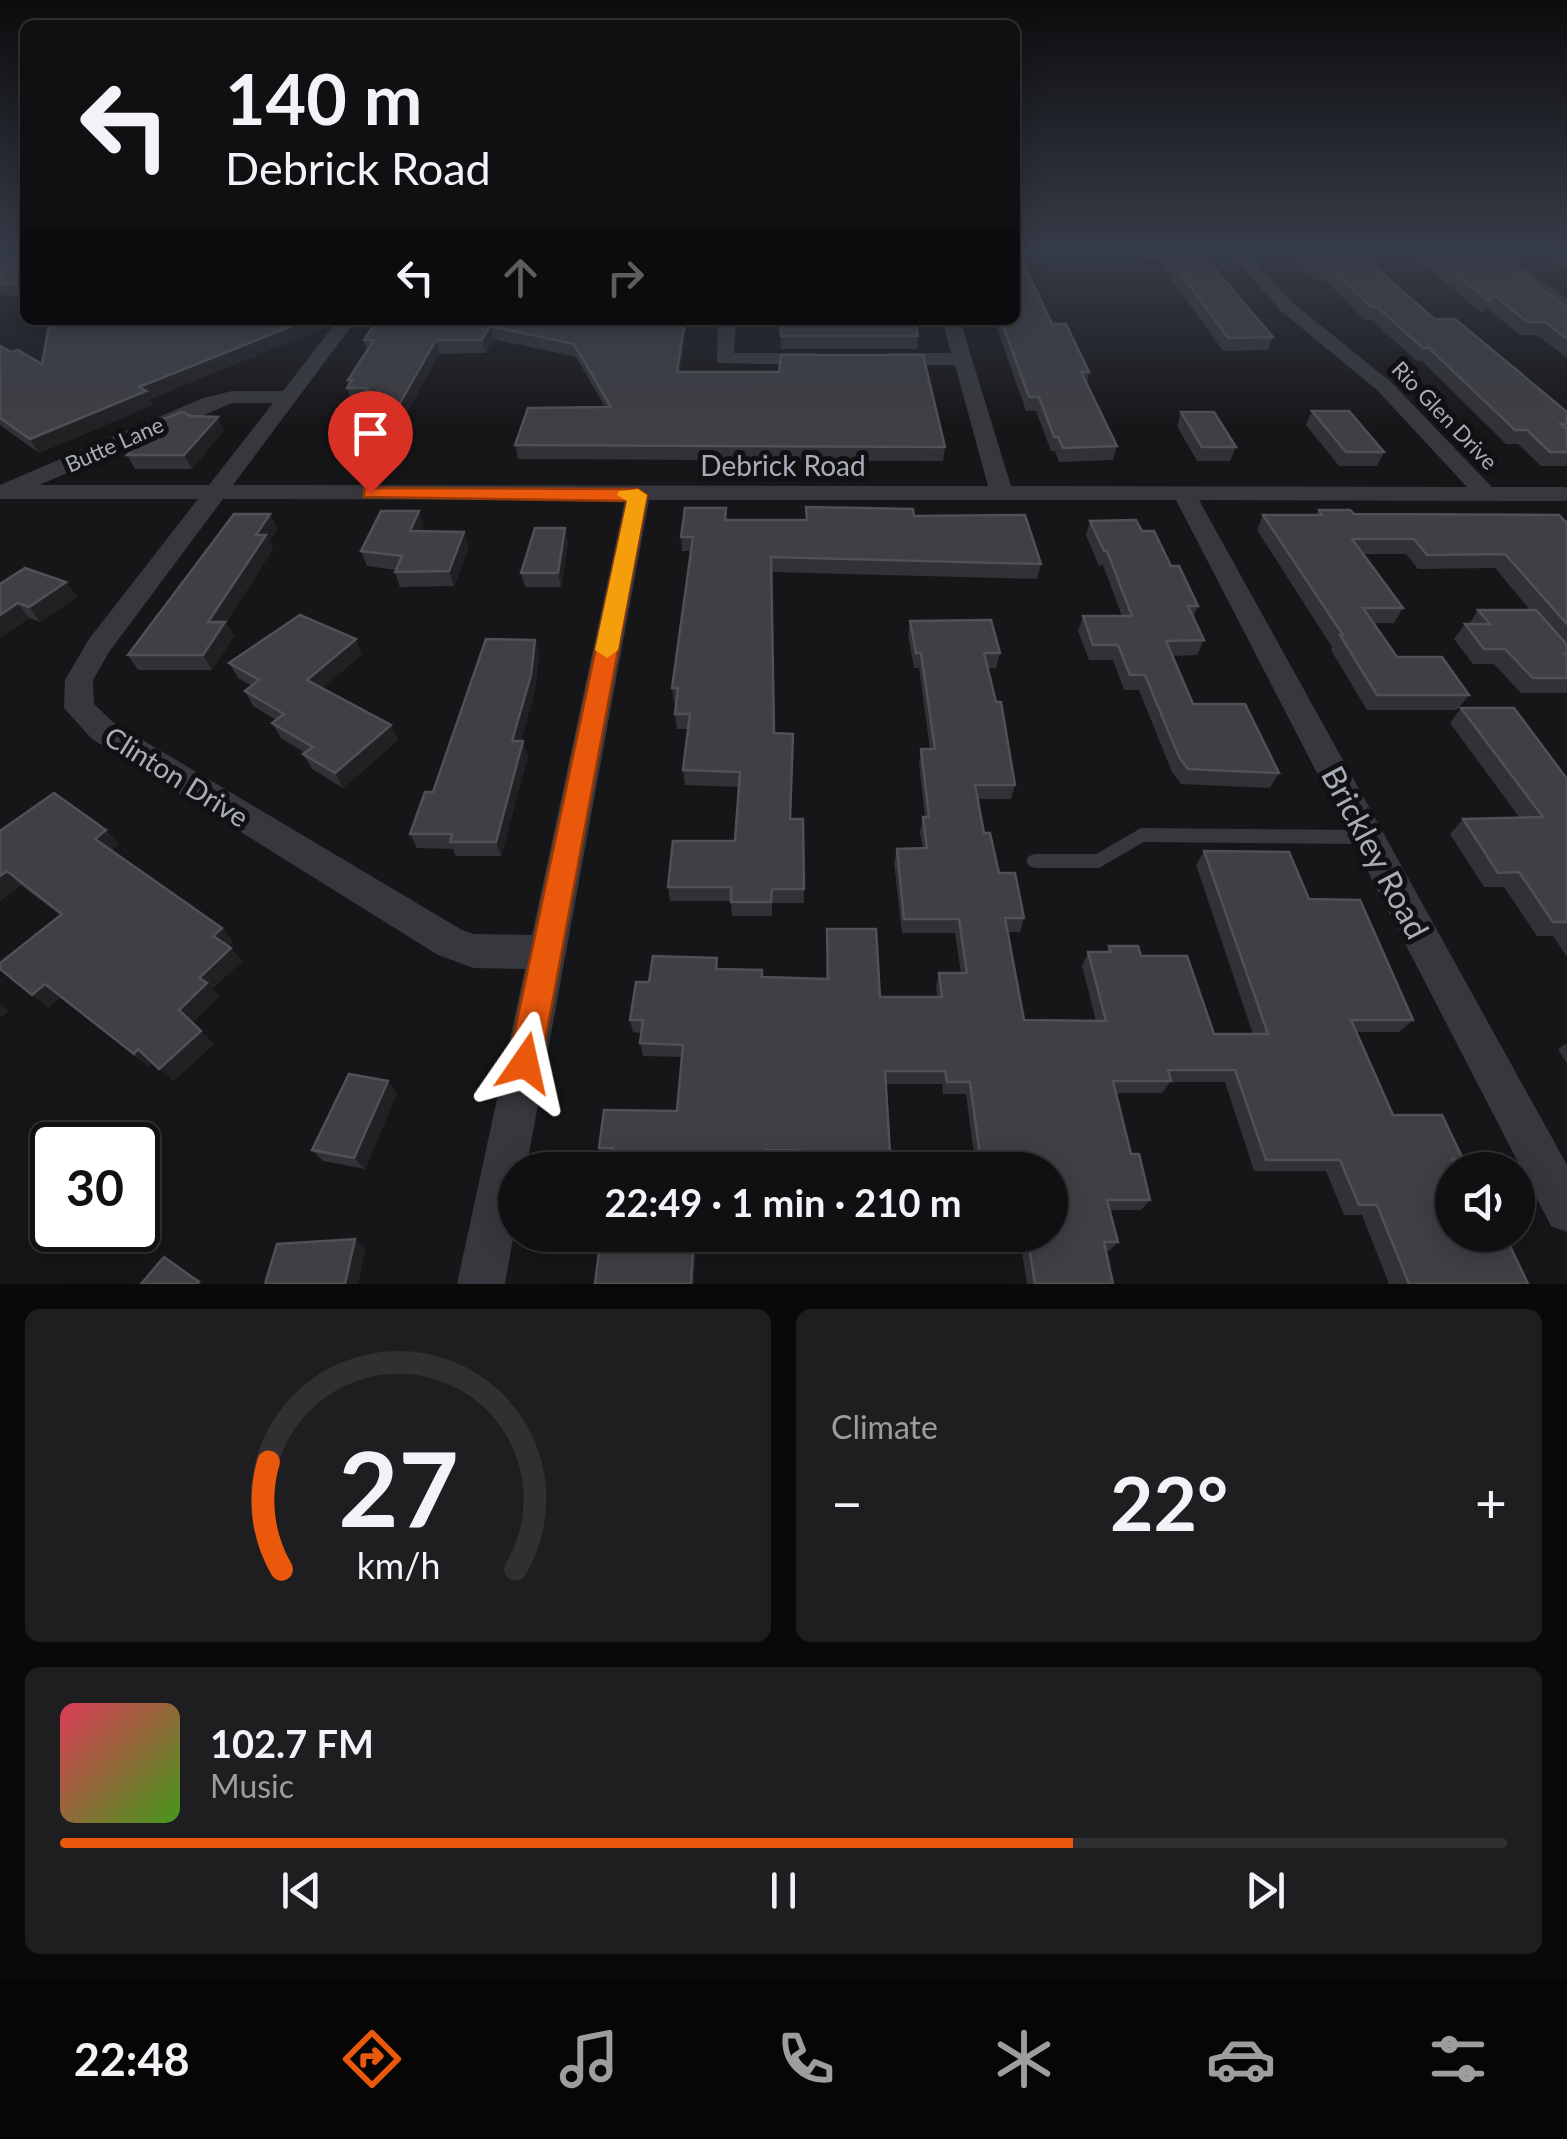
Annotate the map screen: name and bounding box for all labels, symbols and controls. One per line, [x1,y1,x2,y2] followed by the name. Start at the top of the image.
[225,56,422,140] text: 140 m
[60,60,190,190] icon: left
[225,141,491,195] text: Debrick Road
[388,250,443,305] icon: left
[493,250,548,305] icon: ahead
[598,250,653,305] icon: right
[1387,355,1503,475] street label: Rio Glen Drive
[328,391,413,494] pin
[343,406,398,461] icon: arrive
[61,410,167,478] street label: Butte Lane
[700,448,866,482] street label: Debrick Road
[99,718,255,834] street label: Clinton Drive
[1314,759,1438,945] street label: Brickley Road
[473,1011,577,1115] position arrow
[30,1122,160,1252] speed limit sign: 30
[1435,1152,1535,1252] map controls
[1435,1152,1535,1252] button: sound
[604,1179,962,1225] text: 22:49 · 1 min · 210 m
[831,1407,938,1446] text: Climate
[338,1424,458,1549] text: 27
[1110,1457,1228,1547] text: 22°
[831,1469,863,1535] text: −
[1475,1469,1507,1535] text: +
[356,1544,440,1587] text: km/h
[210,1720,374,1766] text: 102.7 FM
[210,1766,294,1805] text: Music
[274,1863,329,1918] icon: previous
[756,1863,811,1918] icon: pause
[1238,1863,1293,1918] icon: next
[337,2024,407,2094] icon: directions
[554,2024,624,2094] icon: music
[771,2024,841,2094] icon: phone
[989,2024,1059,2094] icon: climate
[1206,2024,1276,2094] icon: car
[1423,2024,1493,2094] icon: filters
[74,2032,190,2086] text: 22:48

